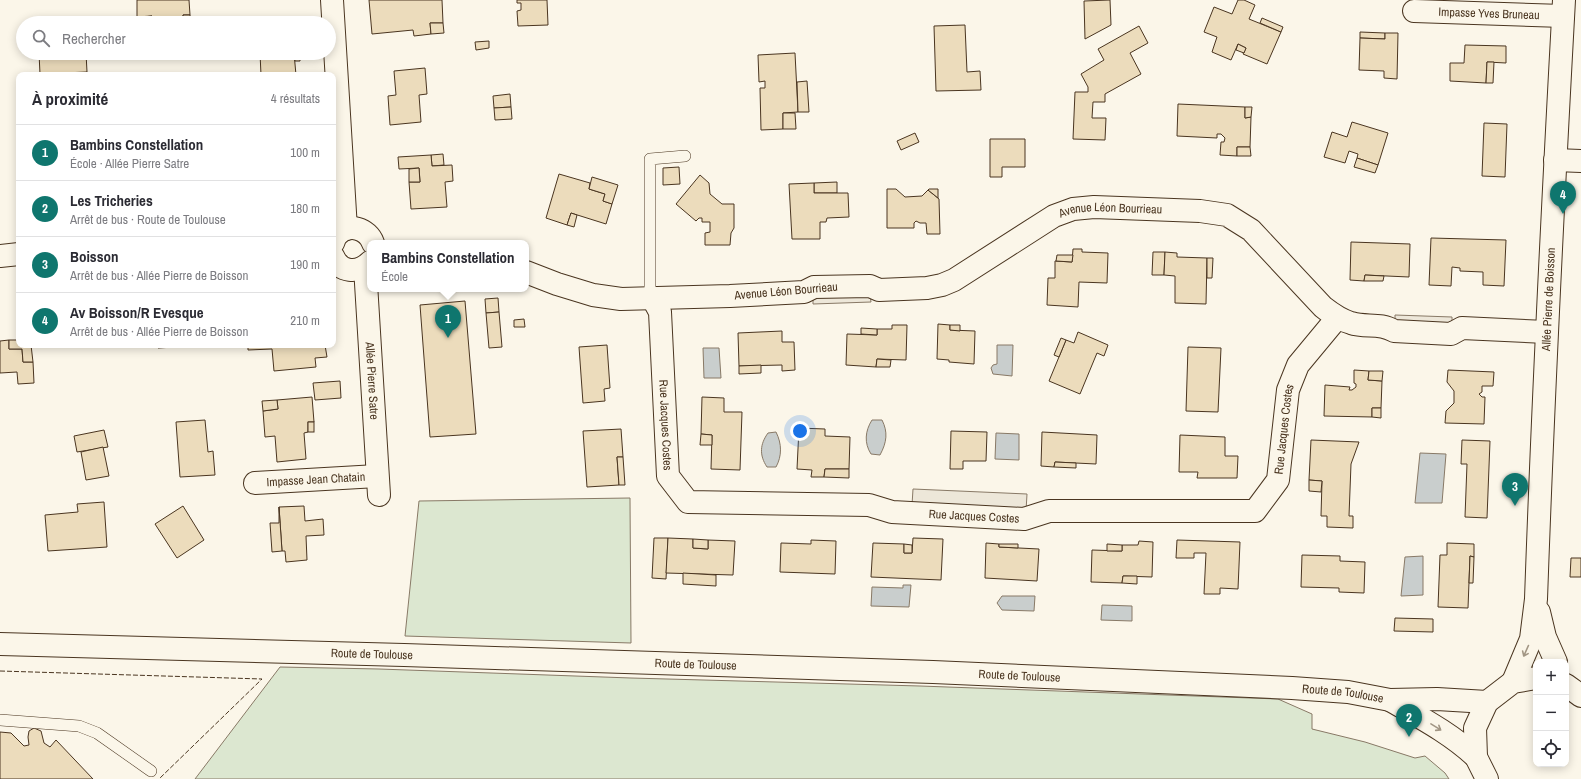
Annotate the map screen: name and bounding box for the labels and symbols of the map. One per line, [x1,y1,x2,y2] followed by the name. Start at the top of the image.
[1438,4,1540,23] street label: Impasse Yves Bruneau
[1550,181,1576,214] pin: 4
[1056,199,1162,222] street label: Avenue Léon Bourrieau
[1538,247,1559,352] street label: Allée Pierre de Boisson
[733,279,838,304] street label: Avenue Léon Bourrieau
[435,305,461,338] pin: 1
[362,340,382,420] street label: Allée Pierre Satre
[655,379,676,471] street label: Rue Jacques Costes
[1271,381,1298,475] street label: Rue Jacques Costes
[790,421,810,441] your location
[266,469,366,490] street label: Impasse Jean Chatain
[1502,473,1528,506] pin: 3
[928,506,1020,527] street label: Rue Jacques Costes
[1522,644,1530,656] one-way arrow
[331,645,413,663] street label: Route de Toulouse
[654,655,737,674] street label: Route de Toulouse
[978,666,1061,686] street label: Route de Toulouse
[1302,681,1385,707] street label: Route de Toulouse
[1396,704,1422,737] pin: 2
[1430,723,1442,731] one-way arrow

